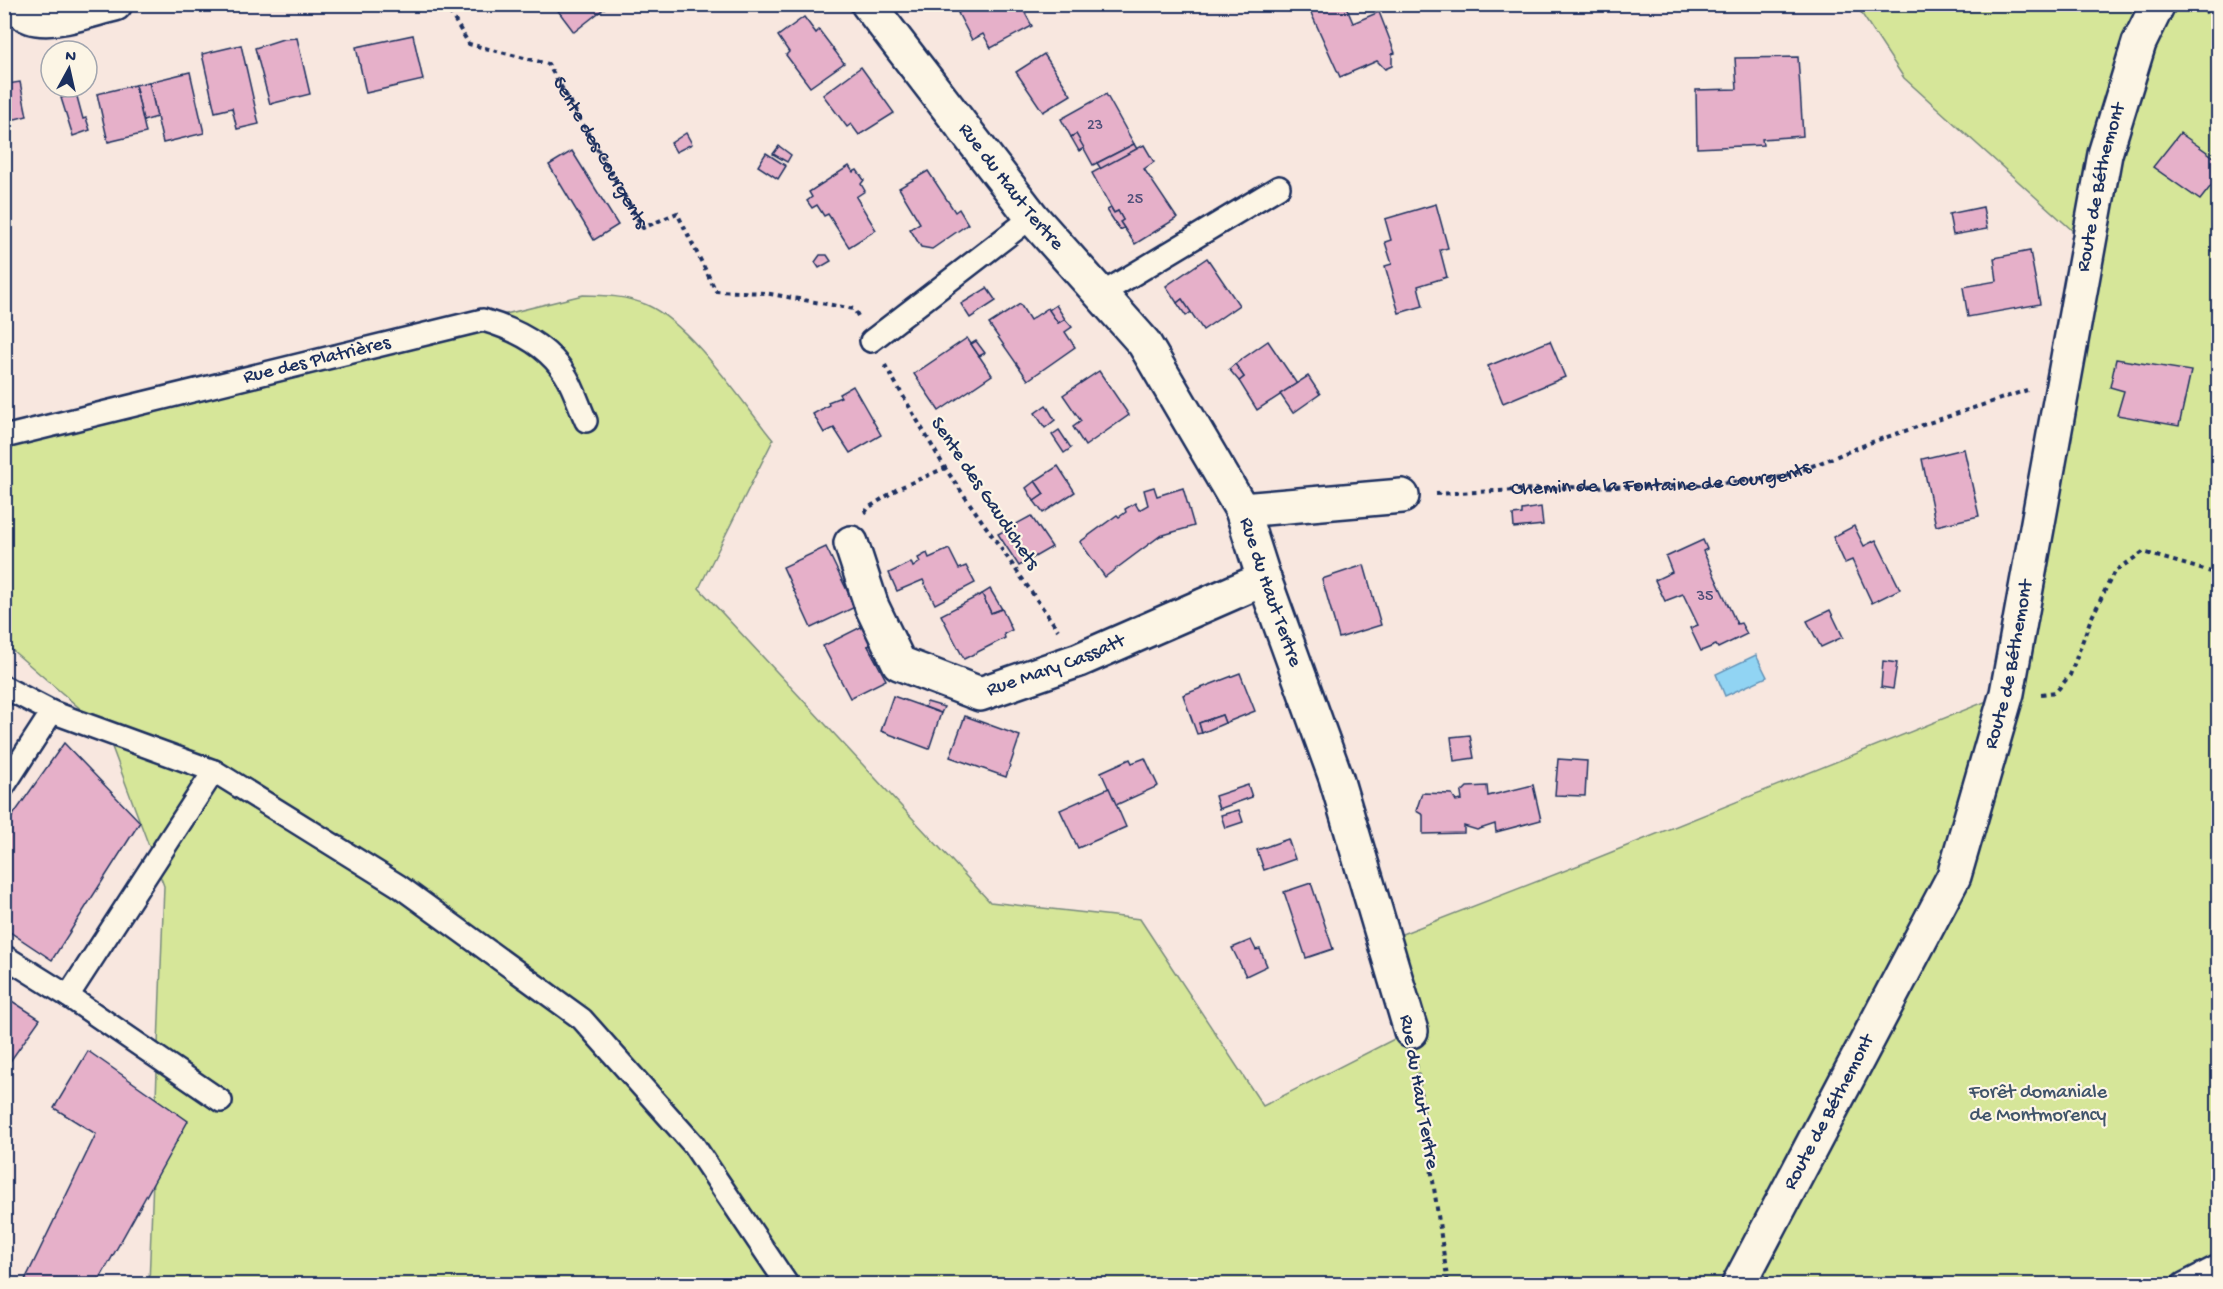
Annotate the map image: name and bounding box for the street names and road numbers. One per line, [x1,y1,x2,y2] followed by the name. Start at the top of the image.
[547,73,653,233] street label: Sente des Courgents
[2072,99,2132,274] street label: Route de Béthemont
[953,119,1069,256] street label: Rue du Haut Tertre
[241,331,393,390] street label: Rue des Platrières
[924,413,1044,575] street label: Sente des Gaudichets
[1511,456,1815,502] street label: Chemin de la Fontaine de Courgents
[1234,515,1307,671] street label: Rue du Haut Tertre
[1980,576,2039,752] street label: Route de Béthemont
[984,629,1130,702] street label: Rue Mary Cassatt
[1393,1013,1443,1172] street label: Rue du Haut Tertre
[1779,1029,1881,1194] street label: Route de Béthemont

